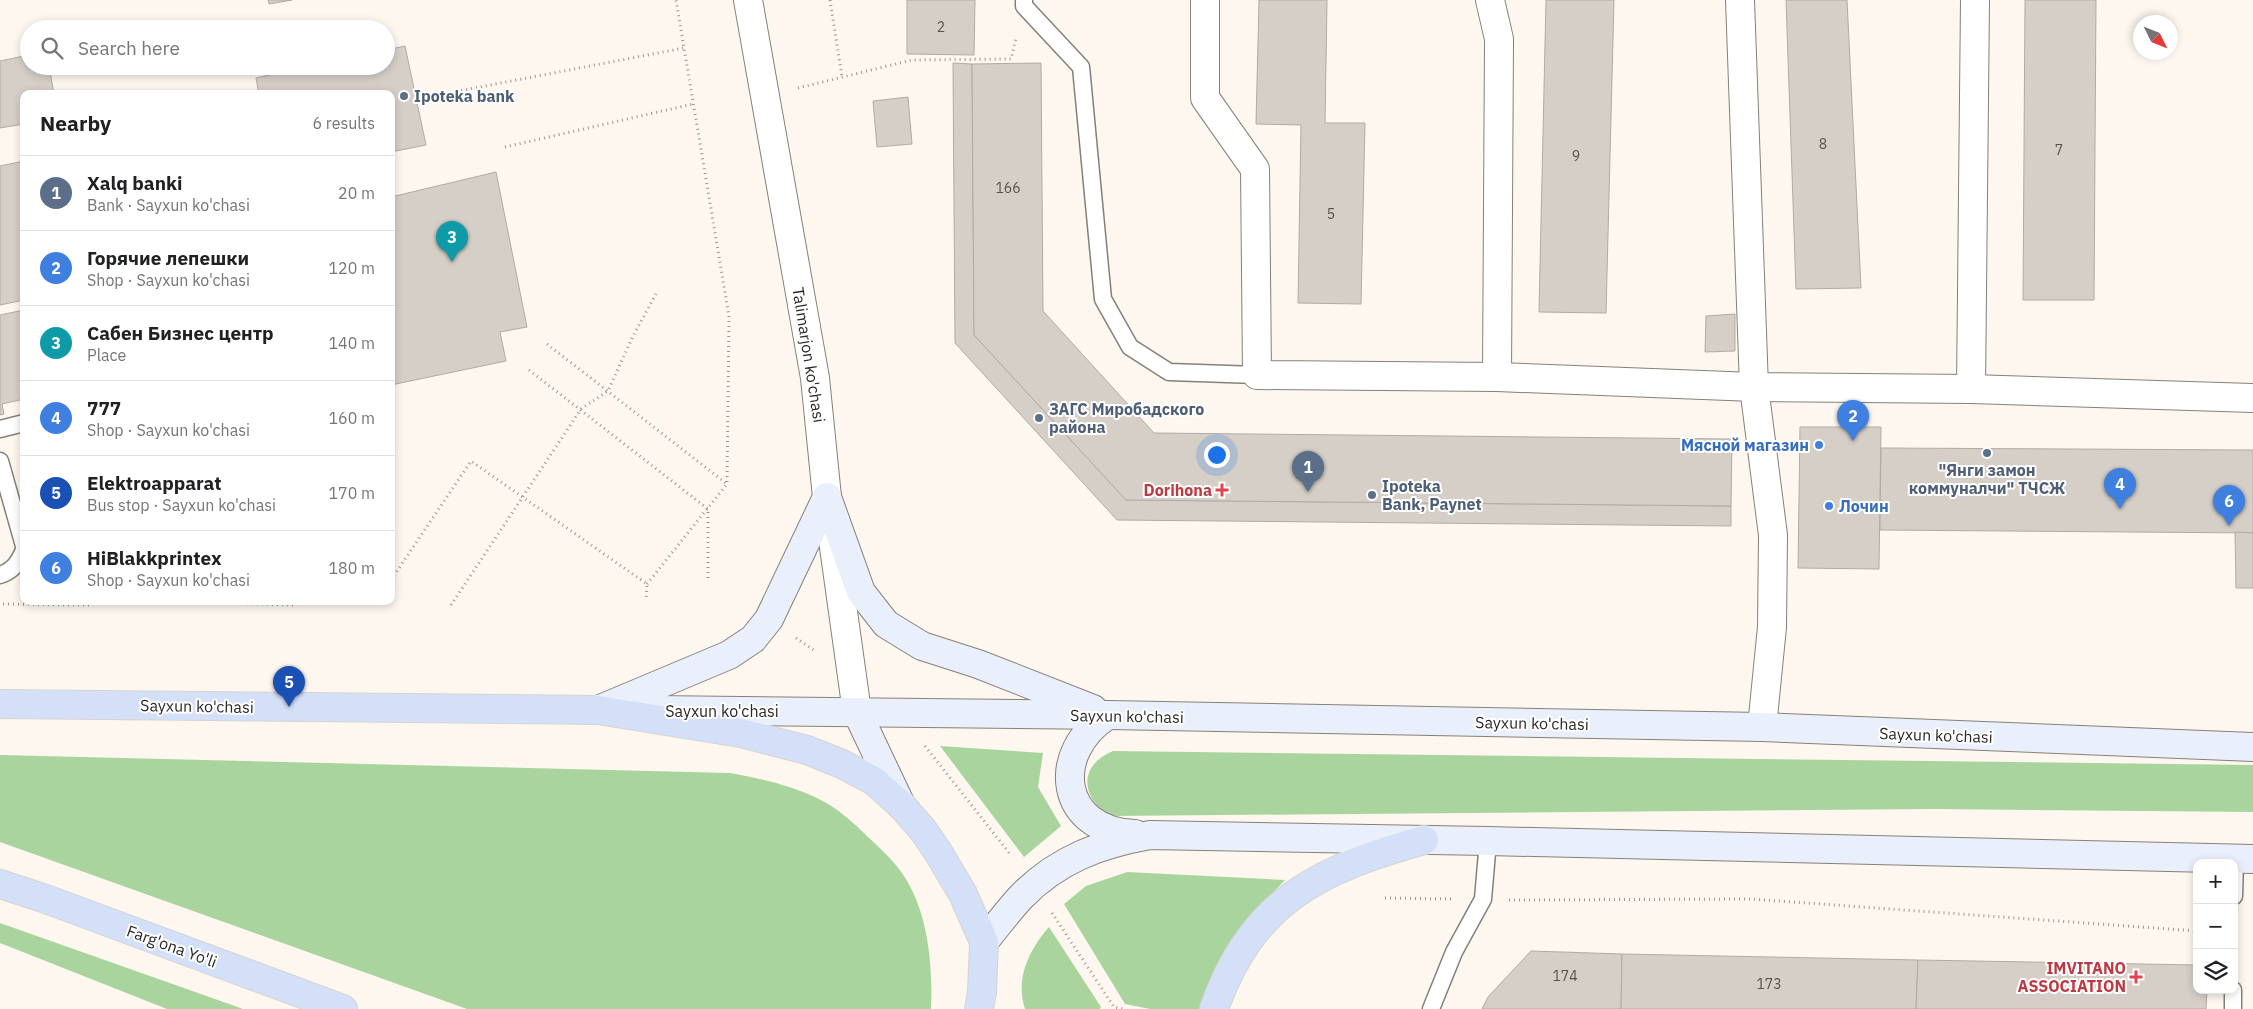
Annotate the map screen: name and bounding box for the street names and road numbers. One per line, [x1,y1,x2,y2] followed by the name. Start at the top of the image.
[788,286,830,424] street label: Talimarjon ko'chasi
[140,695,254,717] street label: Sayxun ko'chasi
[665,701,779,721] street label: Sayxun ko'chasi
[1070,705,1184,727] street label: Sayxun ko'chasi
[1475,712,1589,734] street label: Sayxun ko'chasi
[1879,723,1993,747] street label: Sayxun ko'chasi
[124,920,220,972] street label: Farg'ona Yo'li

